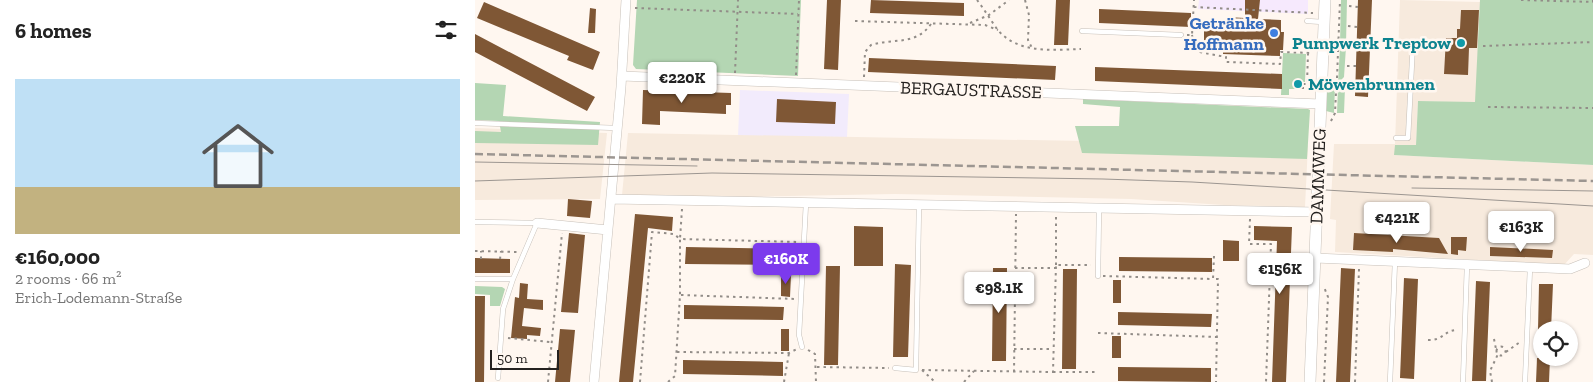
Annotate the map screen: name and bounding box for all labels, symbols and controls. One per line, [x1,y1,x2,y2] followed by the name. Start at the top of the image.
[1183,12,1264,55] place label: Getränke Hoffmann
[432,16,460,44] icon: filters
[15,18,92,43] text: 6 homes
[1268,27,1280,39] marker: Getränke Hoffmann
[1292,32,1451,54] place label: Pumpwerk Treptow
[1455,37,1467,49] marker: Pumpwerk Treptow
[647,62,717,104] pin: €220K
[659,68,705,87] text: €220K
[1308,73,1435,95] place label: Möwenbrunnen
[900,77,1042,103] street label: BERGAUSTRASSE
[1292,78,1304,90] marker: Möwenbrunnen
[193,111,283,201] icon: home
[1305,128,1331,224] street label: DAMMWEG
[1362,202,1432,244] pin: €421K
[1375,208,1419,227] text: €421K
[1486,210,1556,253] pin: €163K
[1499,217,1543,236] text: €163K
[751,242,821,285] pin: €160K
[15,244,100,269] text: €160,000
[764,249,808,268] text: €160K
[1245,252,1315,295] pin: €156K
[1258,259,1302,278] text: €156K
[15,269,122,288] text: 2 rooms · 66 m²
[958,272,1040,314] pin: €98.1K
[975,278,1023,297] text: €98.1K
[15,288,182,307] text: Erich-Lodemann-Straße
[1533,321,1578,366] map controls
[1533,321,1578,366] button: locate
[490,347,559,370] scale bar
[497,350,528,367] text: 50 m

